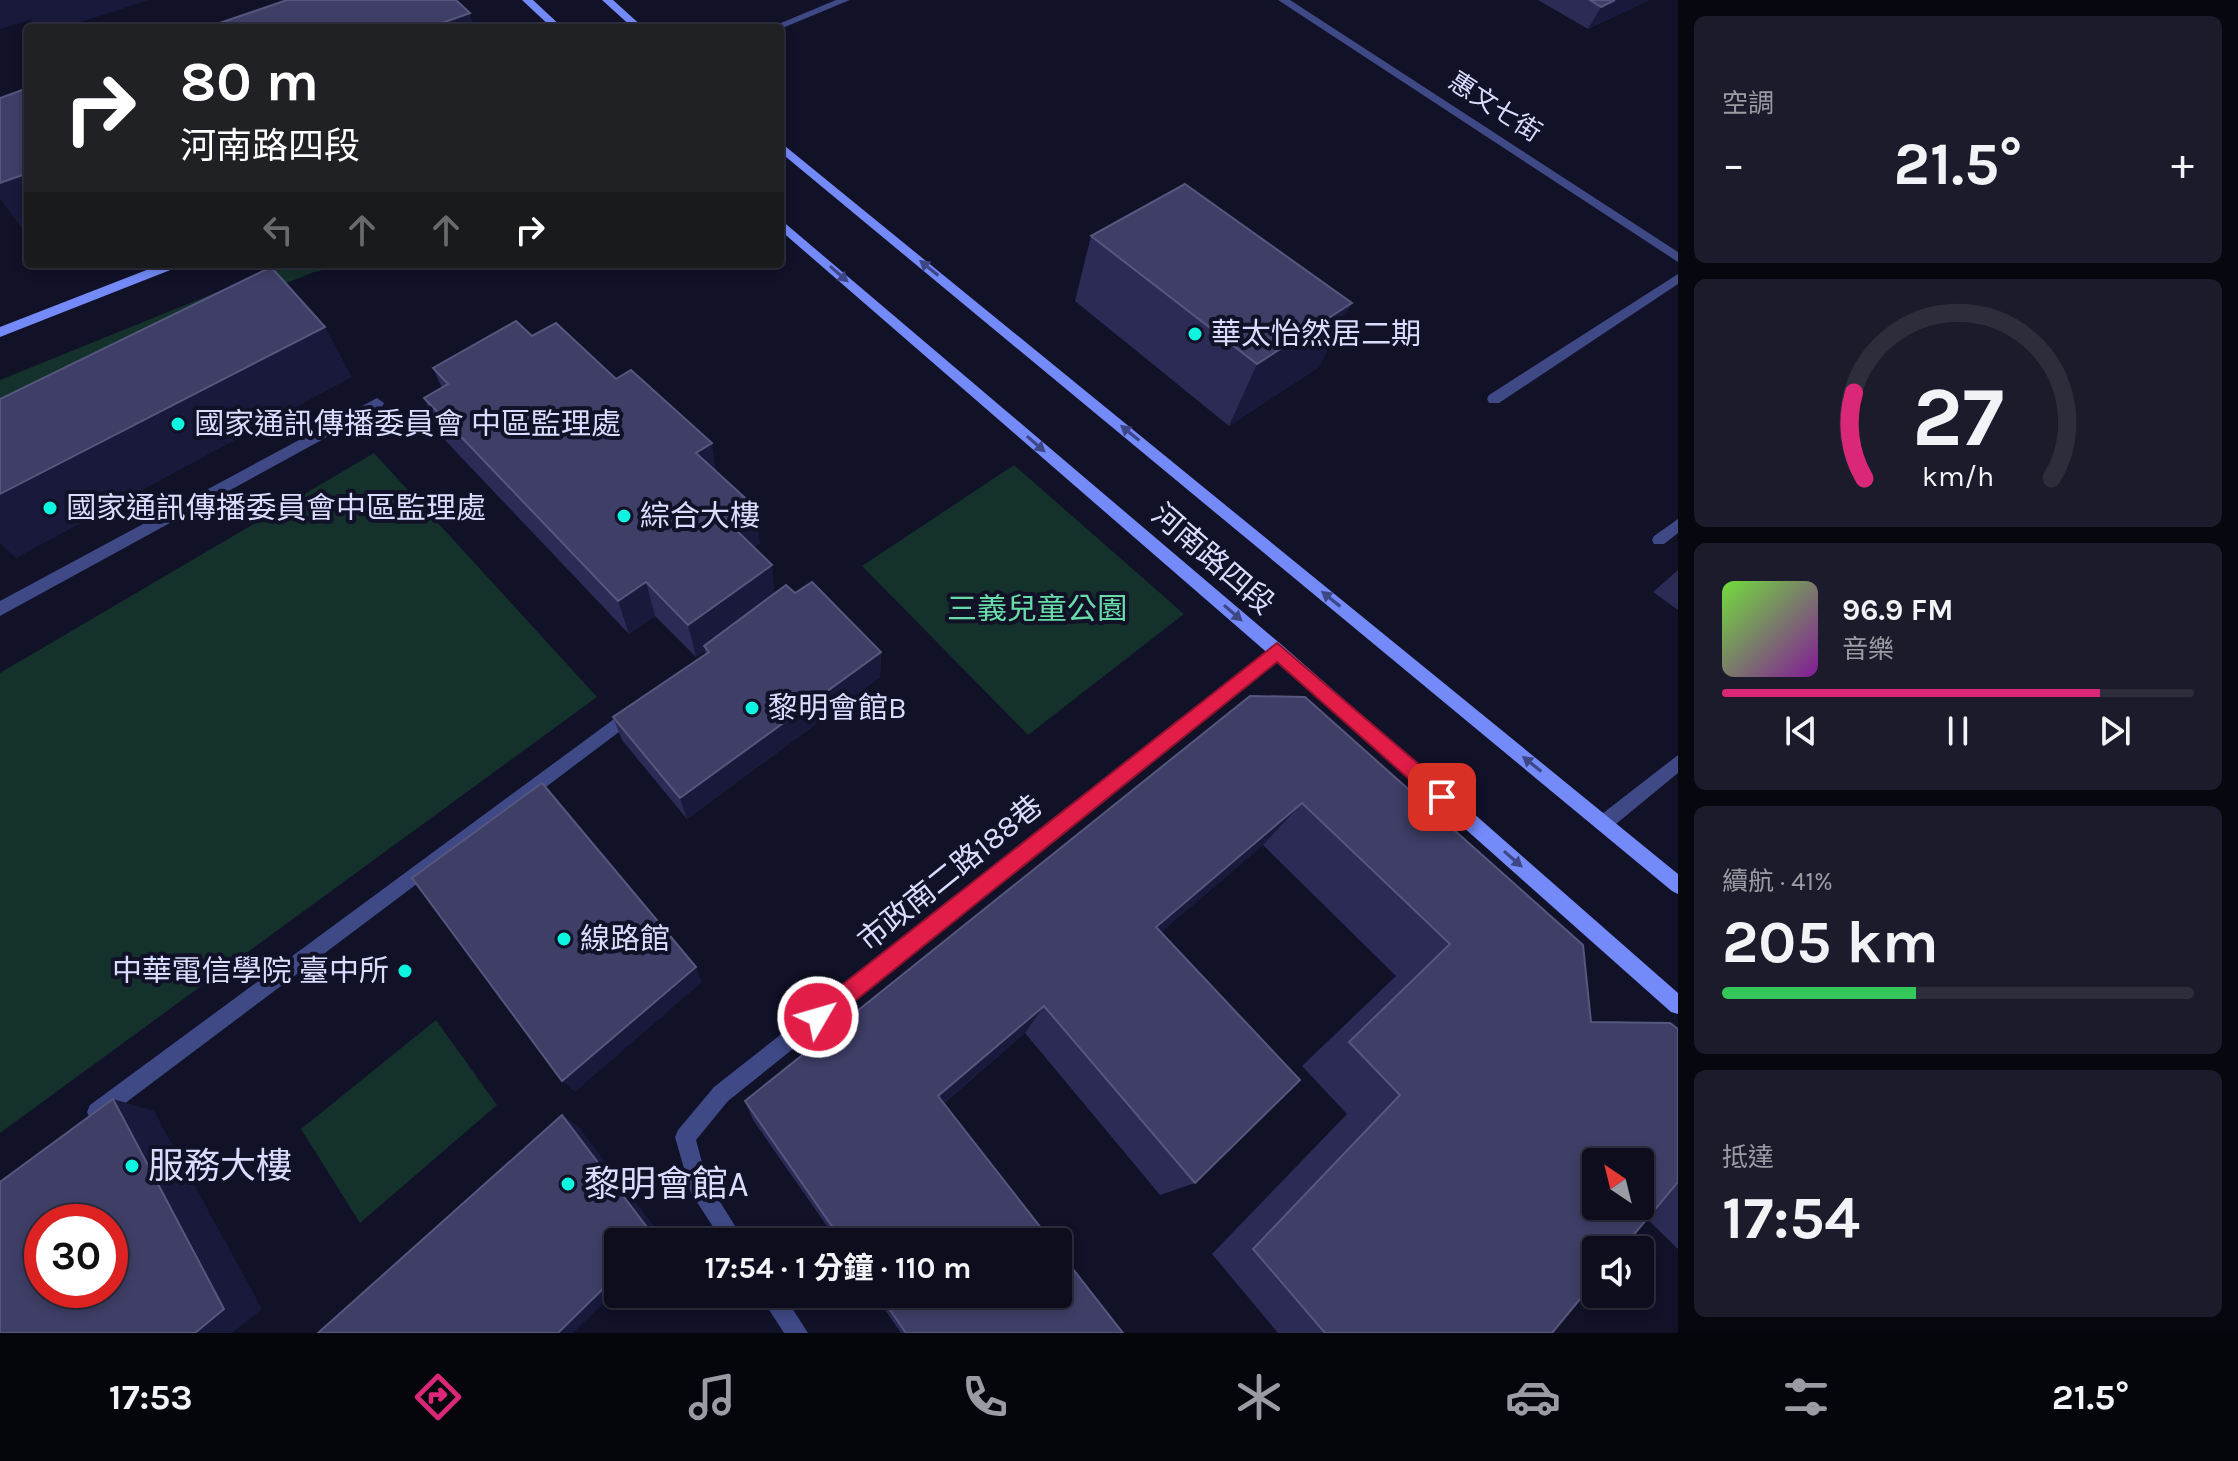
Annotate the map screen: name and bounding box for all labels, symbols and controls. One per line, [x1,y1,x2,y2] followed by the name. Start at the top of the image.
[180,49,319,114] text: 80 m
[48,56,152,160] icon: right
[1443,66,1547,148] street label: 惠文七街
[1722,88,1774,119] text: 空調
[180,125,360,167] text: 河南路四段
[1894,129,2022,199] text: 21.5°
[1722,139,1745,190] text: −
[2171,139,2194,190] text: +
[256,208,300,252] icon: left
[340,208,384,252] icon: ahead
[424,208,468,252] icon: ahead
[508,208,552,252] icon: right
[919,260,939,277] one-way arrow
[829,265,849,282] one-way arrow
[1211,316,1421,352] place label: 華太怡然居二期
[1186,325,1204,343] marker: 華太怡然居二期
[1912,369,2004,466] text: 27
[194,406,621,442] place label: 國家通訊傳播委員會 中區監理處
[169,415,187,433] marker: 國家通訊傳播委員會 中區監理處
[1120,425,1140,442] one-way arrow
[1027,434,1046,452] one-way arrow
[1922,460,1994,493] text: km/h
[66,490,486,526] place label: 國家通訊傳播委員會中區監理處
[1145,496,1281,622] street label: 河南路四段
[640,498,760,534] place label: 綜合大樓
[41,499,59,517] marker: 國家通訊傳播委員會中區監理處
[615,507,633,525] marker: 綜合大樓
[947,591,1127,627] park label: 三義兒童公園
[1321,591,1341,607] one-way arrow
[1842,592,1953,628] text: 96.9 FM
[1223,604,1243,621] one-way arrow
[1842,634,1894,665] text: 音樂
[768,690,907,726] place label: 黎明會館B
[743,699,761,717] marker: 黎明會館B
[1779,709,1823,753] icon: previous
[1936,709,1980,753] icon: pause
[2093,709,2137,753] icon: next
[1522,756,1542,773] one-way arrow
[1408,763,1476,831] pin
[1420,775,1464,819] icon: arrive
[851,788,1049,958] street label: 市政南二路188巷
[1502,850,1522,867] one-way arrow
[1722,866,1833,897] text: 續航 · 41%
[1722,907,1939,977] text: 205 km
[580,921,670,957] place label: 線路館
[555,930,573,948] marker: 線路館
[112,953,389,989] place label: 中華電信學院 臺中所
[396,962,414,980] marker: 中華電信學院 臺中所
[776,975,860,1059] position arrow
[1722,1142,1774,1173] text: 抵達
[148,1145,292,1187] place label: 服務大樓
[1582,1148,1654,1220] north arrow
[1582,1148,1654,1308] map controls
[123,1157,141,1175] marker: 服務大樓
[584,1163,749,1205] place label: 黎明會館A
[559,1175,577,1193] marker: 黎明會館A
[1722,1183,1860,1253] text: 17:54
[24,1204,128,1308] speed limit sign: 30
[1582,1236,1654,1308] button: sound
[705,1250,972,1286] text: 17:54 · 1 分鐘 · 110 m
[410,1369,466,1425] icon: directions
[684,1369,740,1425] icon: music
[957,1369,1013,1425] icon: phone
[1231,1369,1287,1425] icon: climate
[1505,1369,1561,1425] icon: car
[1778,1369,1834,1425] icon: filters
[109,1376,193,1418] text: 17:53
[2052,1376,2129,1418] text: 21.5°

